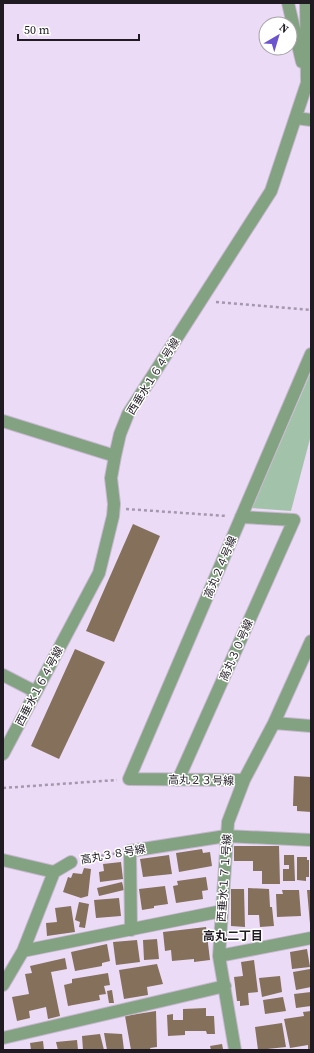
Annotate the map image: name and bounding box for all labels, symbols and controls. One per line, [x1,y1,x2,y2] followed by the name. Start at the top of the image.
[18,16,139,42] scale bar
[258,16,298,56] north arrow
[276,20,292,37] text: N
[24,22,50,38] text: 50 m
[124,335,183,418] street label: 西垂水１６４号線
[201,534,240,601] street label: 高丸２４号線
[216,617,257,683] street label: 高丸３０号線
[12,644,67,729] street label: 西垂水１６４号線
[168,772,234,789] street label: 高丸２３号線
[214,834,235,922] street label: 西垂水１７１号線
[79,841,147,868] street label: 高丸３８号線
[203,928,263,944] district label: 高丸二丁目

